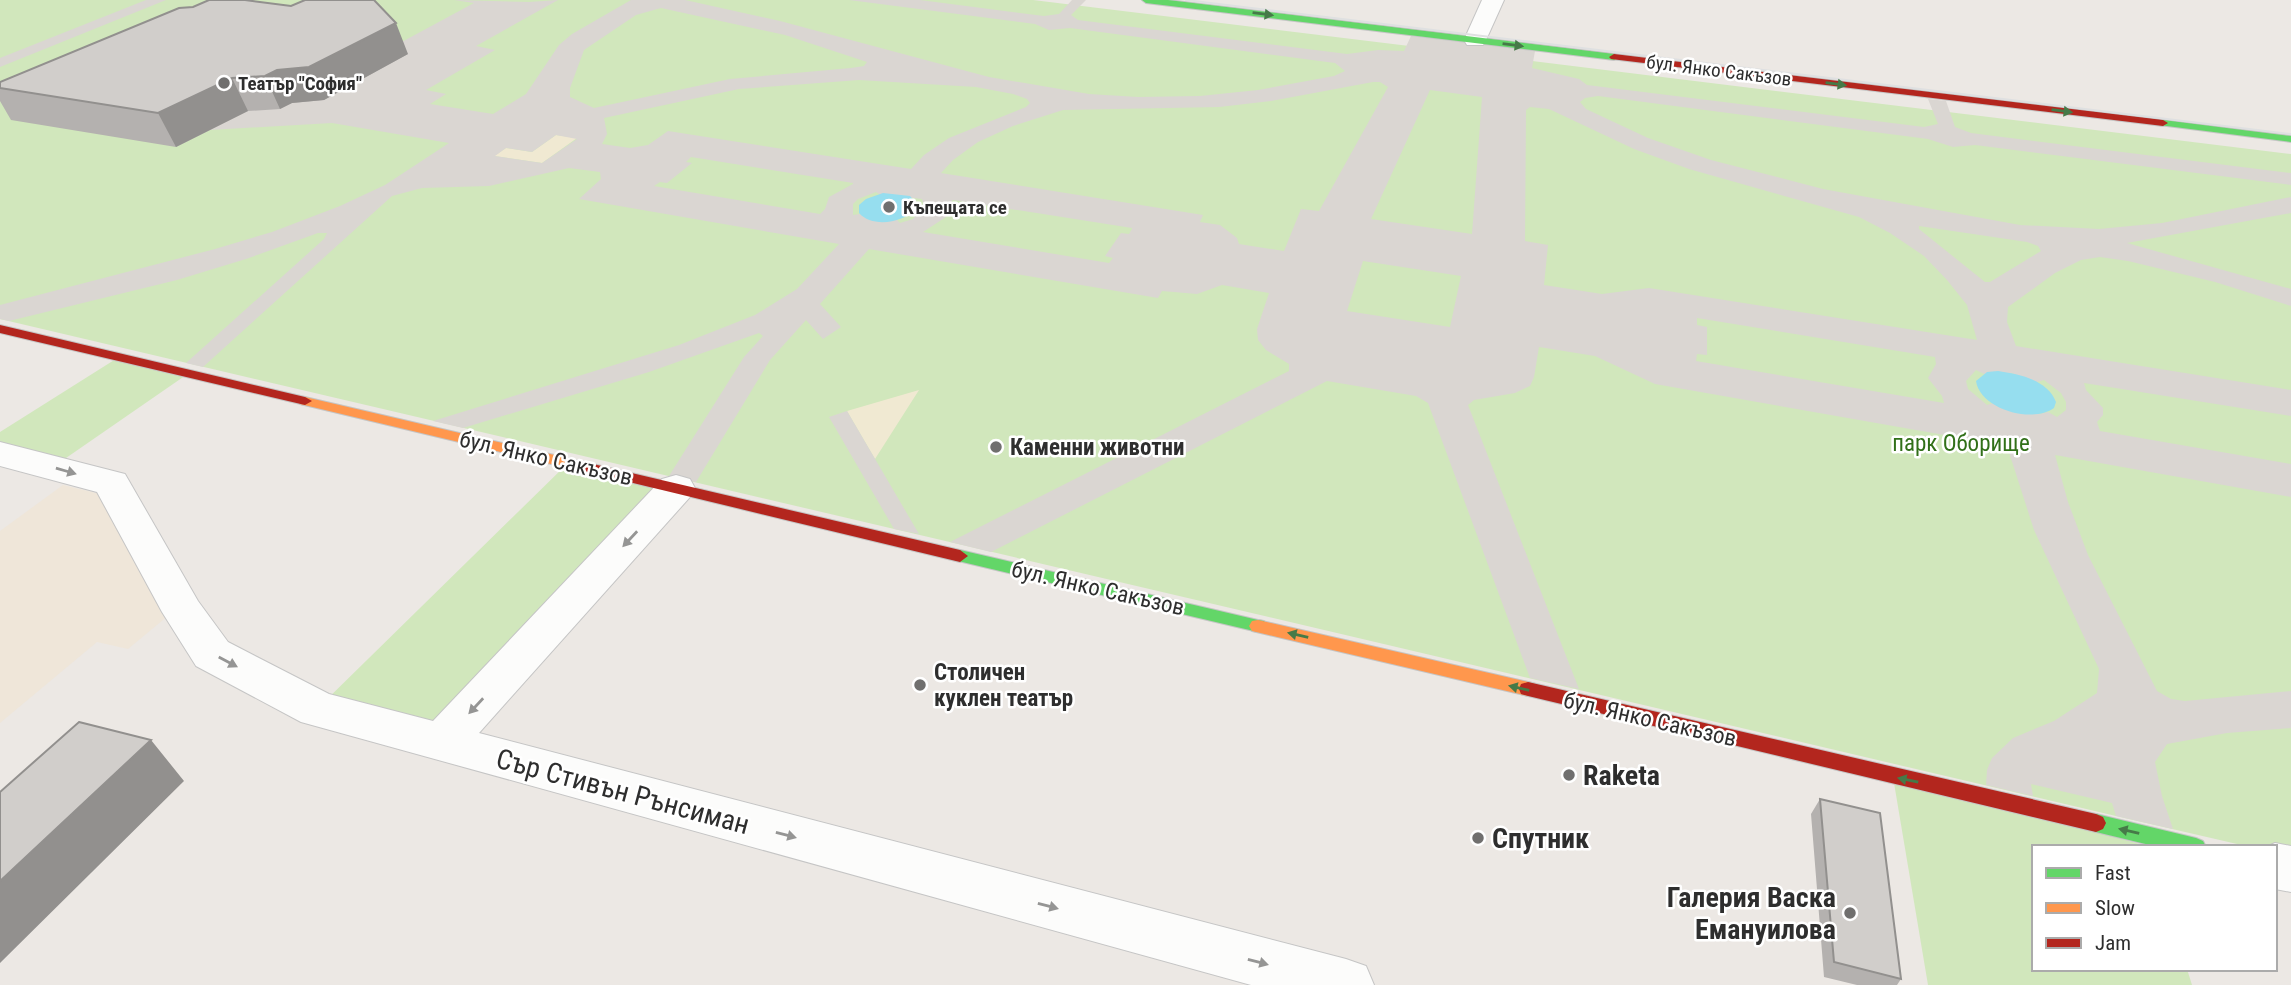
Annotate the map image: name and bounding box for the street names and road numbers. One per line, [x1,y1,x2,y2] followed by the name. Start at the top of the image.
[1645,50,1793,91] street label: бул. Янко Сакъзов
[457,425,635,491] street label: бул. Янко Сакъзов
[1009,555,1187,621] street label: бул. Янко Сакъзов
[1561,686,1739,752] street label: бул. Янко Сакъзов
[493,742,753,841] street label: Сър Стивън Рънсиман

